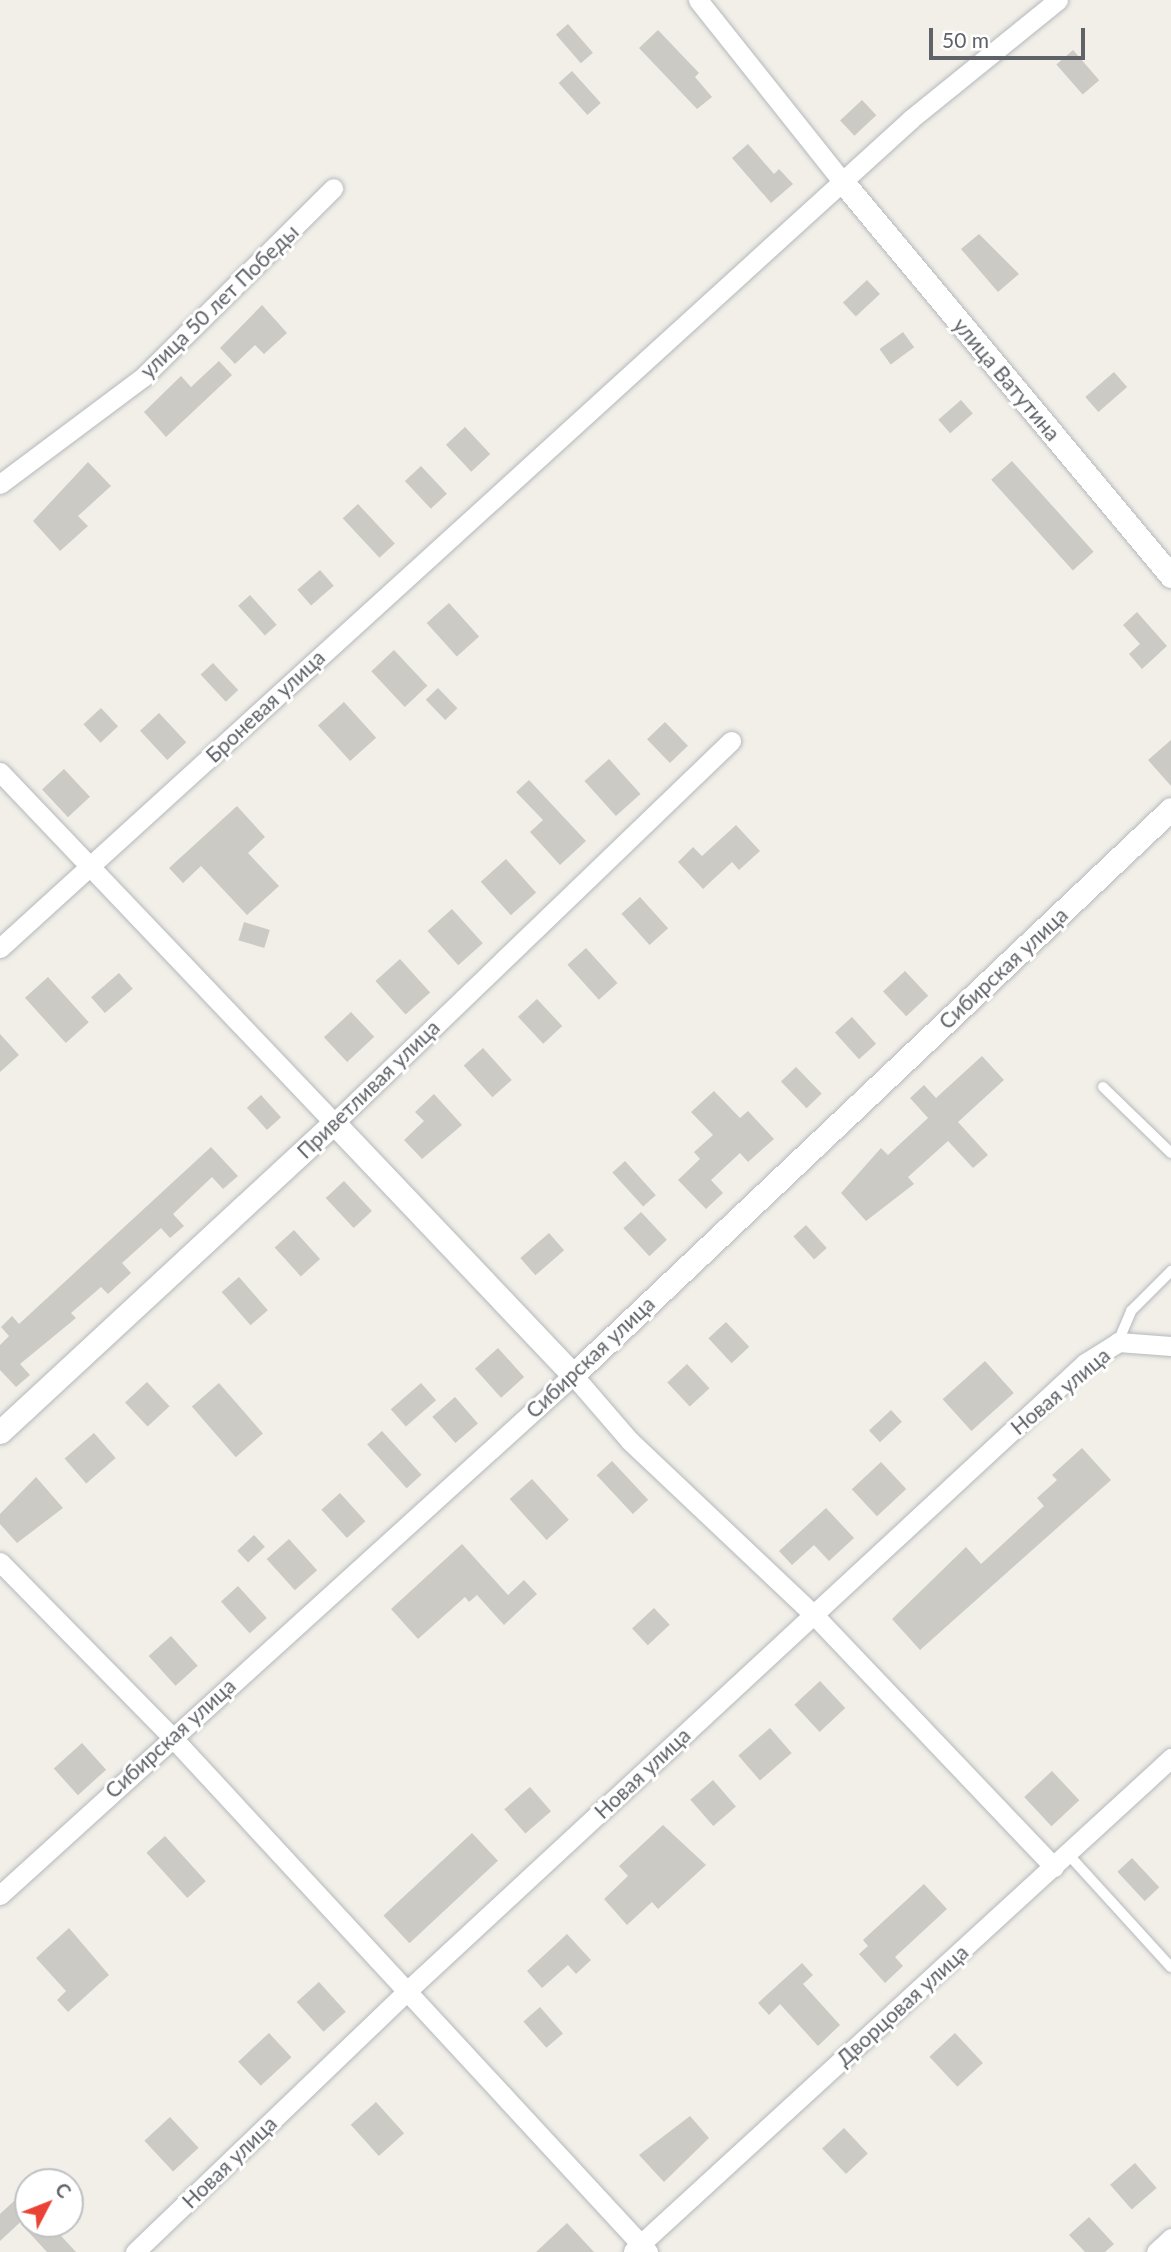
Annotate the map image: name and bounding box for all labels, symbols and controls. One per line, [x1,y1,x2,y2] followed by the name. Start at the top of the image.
[933,14,1089,58] scale bar
[942,27,989,52] text: 50 m
[135,219,303,383] street label: улица 50 лет Победы
[948,312,1066,446] street label: улица Ватутина
[200,644,330,768] street label: Броневая улица
[933,902,1073,1034] street label: Сибирская улица
[291,1015,445,1163] street label: Приветливая улица
[520,1291,660,1423] street label: Сибирская улица
[1005,1342,1115,1440] street label: Новая улица
[100,1673,240,1803] street label: Сибирская улица
[589,1722,695,1824] street label: Новая улица
[831,1939,973,2071] street label: Дворцовая улица
[177,2111,281,2213] street label: Новая улица
[14,2168,84,2238] north arrow
[51,2178,76,2202] text: С

